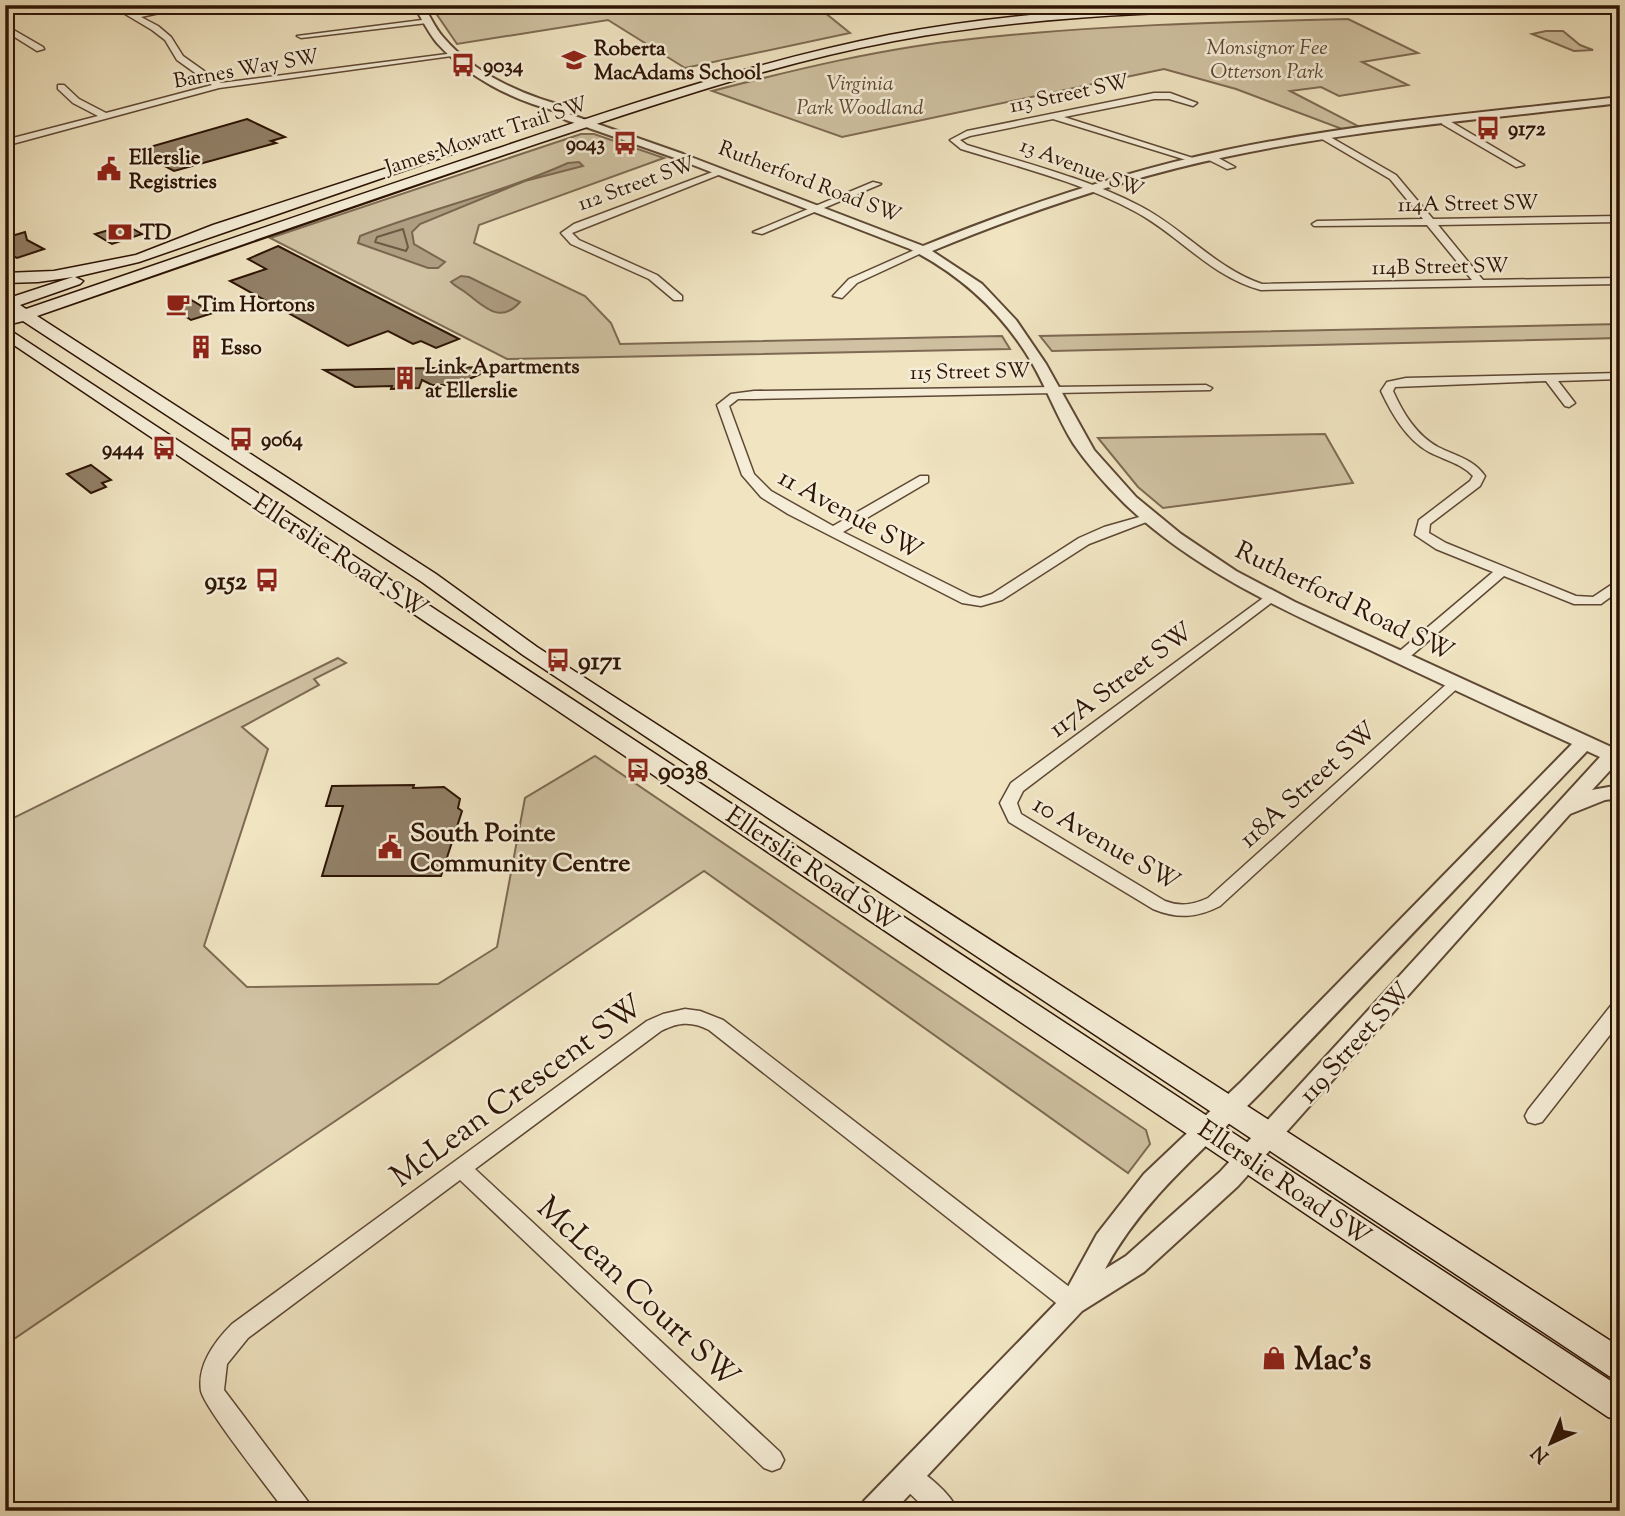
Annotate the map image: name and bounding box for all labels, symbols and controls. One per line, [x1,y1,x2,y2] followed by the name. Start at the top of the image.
[1206,34,1328,88] park label: Monsignor Fee Otterson Park
[594,35,762,89] place label: Roberta MacAdams School
[171,42,321,98] street label: Barnes Way SW
[560,46,588,74] school or university icon: Roberta MacAdams School
[449,51,477,79] bus stop icon: 9034
[483,52,524,82] place label: 9034
[1007,68,1132,122] street label: 113 Street SW
[796,70,924,124] park label: Virginia Park Woodland
[380,90,592,184] street label: James Mowatt Trail SW
[1474,114,1502,142] bus stop icon: 9172
[1508,115,1546,145] place label: 9172
[611,129,639,157] bus stop icon: 9043
[566,130,605,160] place label: 9043
[1015,132,1147,206] street label: 13 Avenue SW
[714,134,905,232] street label: Rutherford Road SW
[129,144,217,198] place label: Ellerslie Registries
[574,150,700,220] street label: 112 Street SW
[95,155,123,183] public building icon: Ellerslie Registries
[1397,189,1539,221] street label: 114A Street SW
[106,218,134,246] bank icon: TD
[140,219,172,249] place label: TD
[1371,252,1509,284] street label: 114B Street SW
[164,290,192,318] cafe icon: Tim Hortons
[198,291,315,321] place label: Tim Hortons
[187,333,215,361] building icon: Esso
[221,334,262,364] place label: Esso
[425,353,579,407] place label: Link Apartments at Ellerslie
[910,357,1030,389] street label: 115 Street SW
[391,364,419,392] building icon: Link Apartments at Ellerslie
[227,425,255,453] bus stop icon: 9064
[261,426,303,456] place label: 9064
[150,434,178,462] bus stop icon: 9444
[102,435,144,465] place label: 9444
[771,460,929,570] street label: 11 Avenue SW
[245,487,435,628] street label: Ellerslie Road SW
[1228,533,1460,671] street label: Rutherford Road SW
[204,564,248,601] place label: 9152
[253,566,281,594] bus stop icon: 9152
[1042,614,1202,748] street label: 117A Street SW
[578,644,622,681] place label: 9171
[544,646,572,674] bus stop icon: 9171
[1232,714,1386,858] street label: 118A Street SW
[658,754,708,791] place label: 9038
[624,756,652,784] bus stop icon: 9038
[1025,787,1186,901] street label: 10 Avenue SW
[717,798,906,942] street label: Ellerslie Road SW
[410,816,630,883] place label: South Pointe Community Centre
[376,833,404,861] public building icon: South Pointe Community Centre
[1291,975,1421,1113] street label: 119 Street SW
[382,985,654,1200] street label: McLean Crescent SW
[1189,1112,1378,1256] street label: Ellerslie Road SW
[525,1187,749,1400] street label: McLean Court SW
[1294,1338,1371,1384] place label: Mac's
[1260,1344,1288,1372] shop icon: Mac's
[1516,1408,1586,1478] north arrow
[1526,1438,1556,1468] text: N

